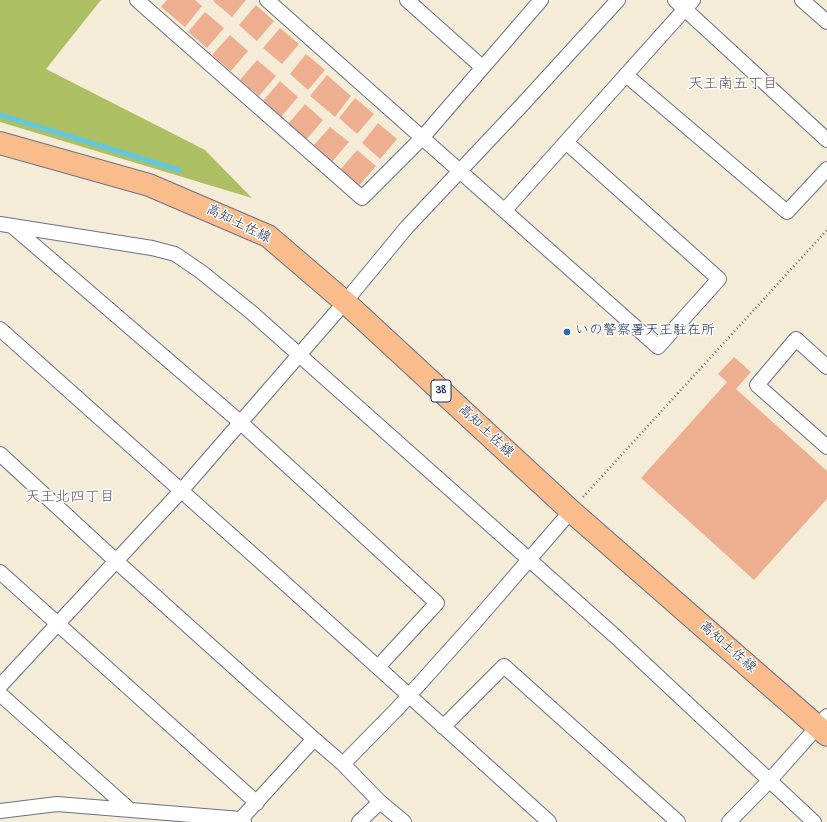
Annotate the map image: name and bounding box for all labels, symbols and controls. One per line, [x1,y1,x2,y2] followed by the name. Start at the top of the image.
[688,77,778,95] district label: 天王南五丁目
[203,202,273,248] street label: 高知土佐線
[575,324,715,340] place label: いの警察署天王駐在所
[562,327,572,337] marker: いの警察署天王駐在所
[431,380,451,402] road number: 38
[454,402,516,462] street label: 高知土佐線
[25,490,115,508] district label: 天王北四丁目
[695,619,759,677] street label: 高知土佐線

